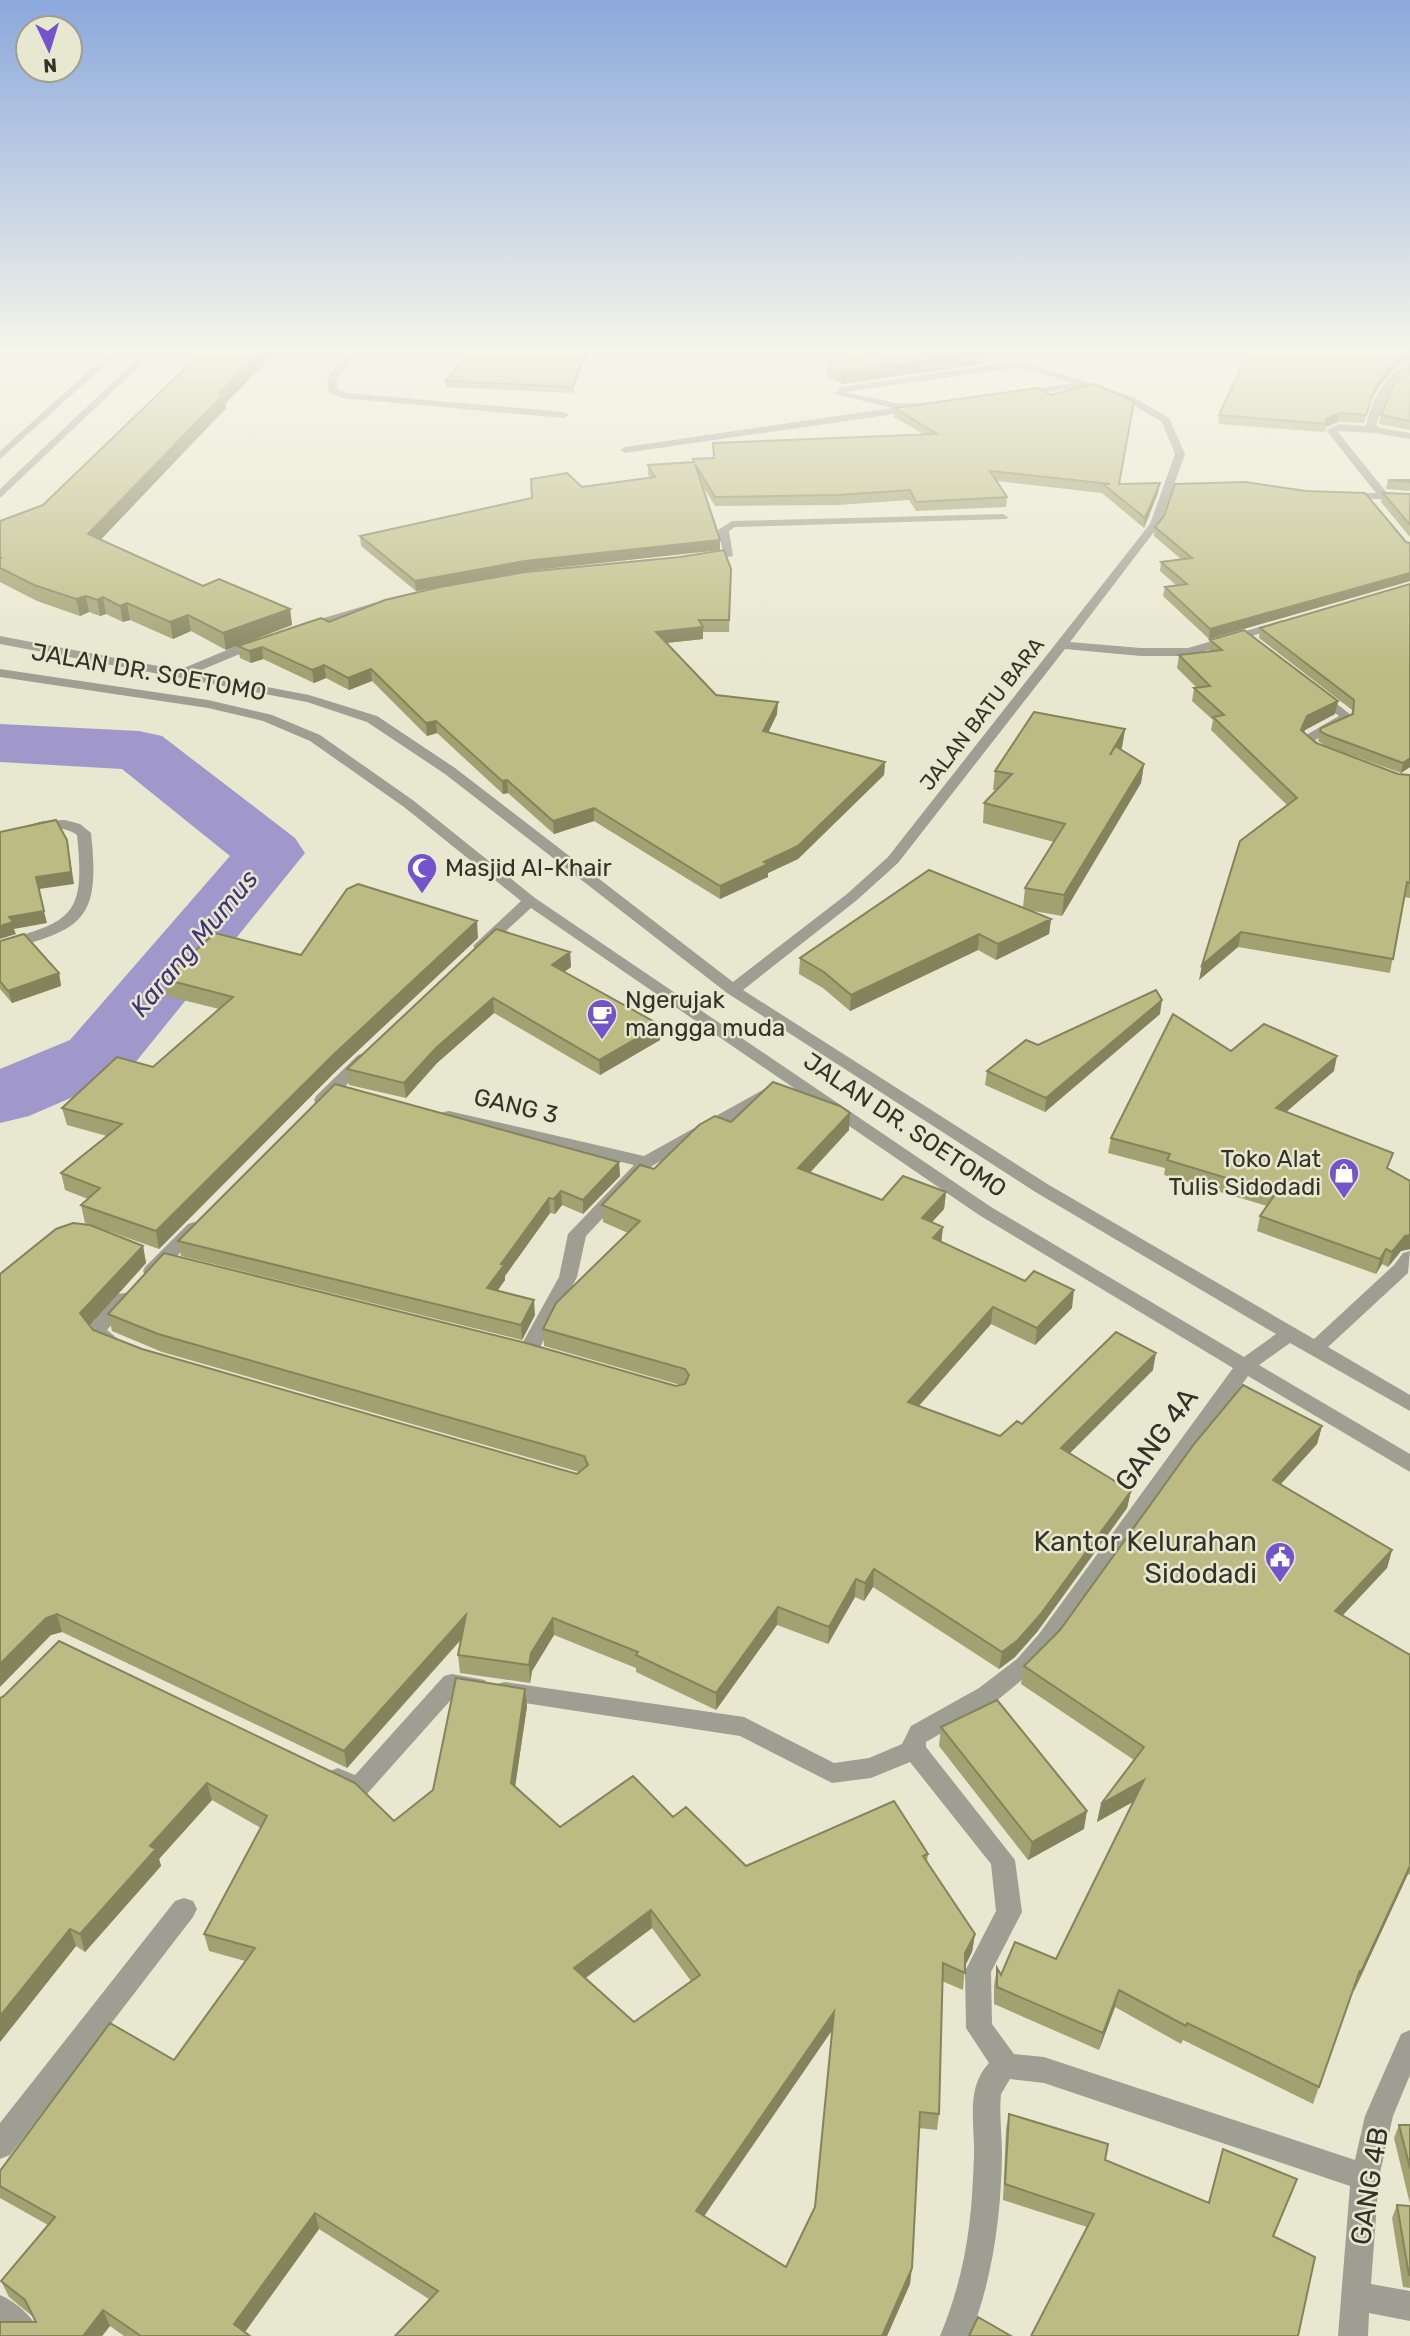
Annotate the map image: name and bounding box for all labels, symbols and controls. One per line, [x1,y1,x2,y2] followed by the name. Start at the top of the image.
[14,14,84,84] north arrow
[43,54,58,77] text: N
[914,632,1049,795] street label: JALAN BATU BARA
[29,638,269,706] street label: JALAN DR. SOETOMO
[405,851,439,895] mosque icon: Masjid Al-Khair
[445,854,612,882] place label: Masjid Al-Khair
[124,864,265,1023] water label: Karang Mumus
[625,986,785,1042] place label: Ngerujak mangga muda
[585,997,619,1041] cafe icon: Ngerujak mangga muda
[798,1047,1012,1203] street label: JALAN DR. SOETOMO
[471,1083,561,1129] street label: GANG 3
[1168,1145,1321,1201] place label: Toko Alat Tulis Sidodadi
[1327,1156,1361,1200] shop icon: Toko Alat Tulis Sidodadi
[1108,1381,1205,1497] street label: GANG 4A
[1034,1525,1257,1590] place label: Kantor Kelurahan Sidodadi
[1263,1540,1297,1584] public building icon: Kantor Kelurahan Sidodadi
[1344,2125,1395,2247] street label: GANG 4B

